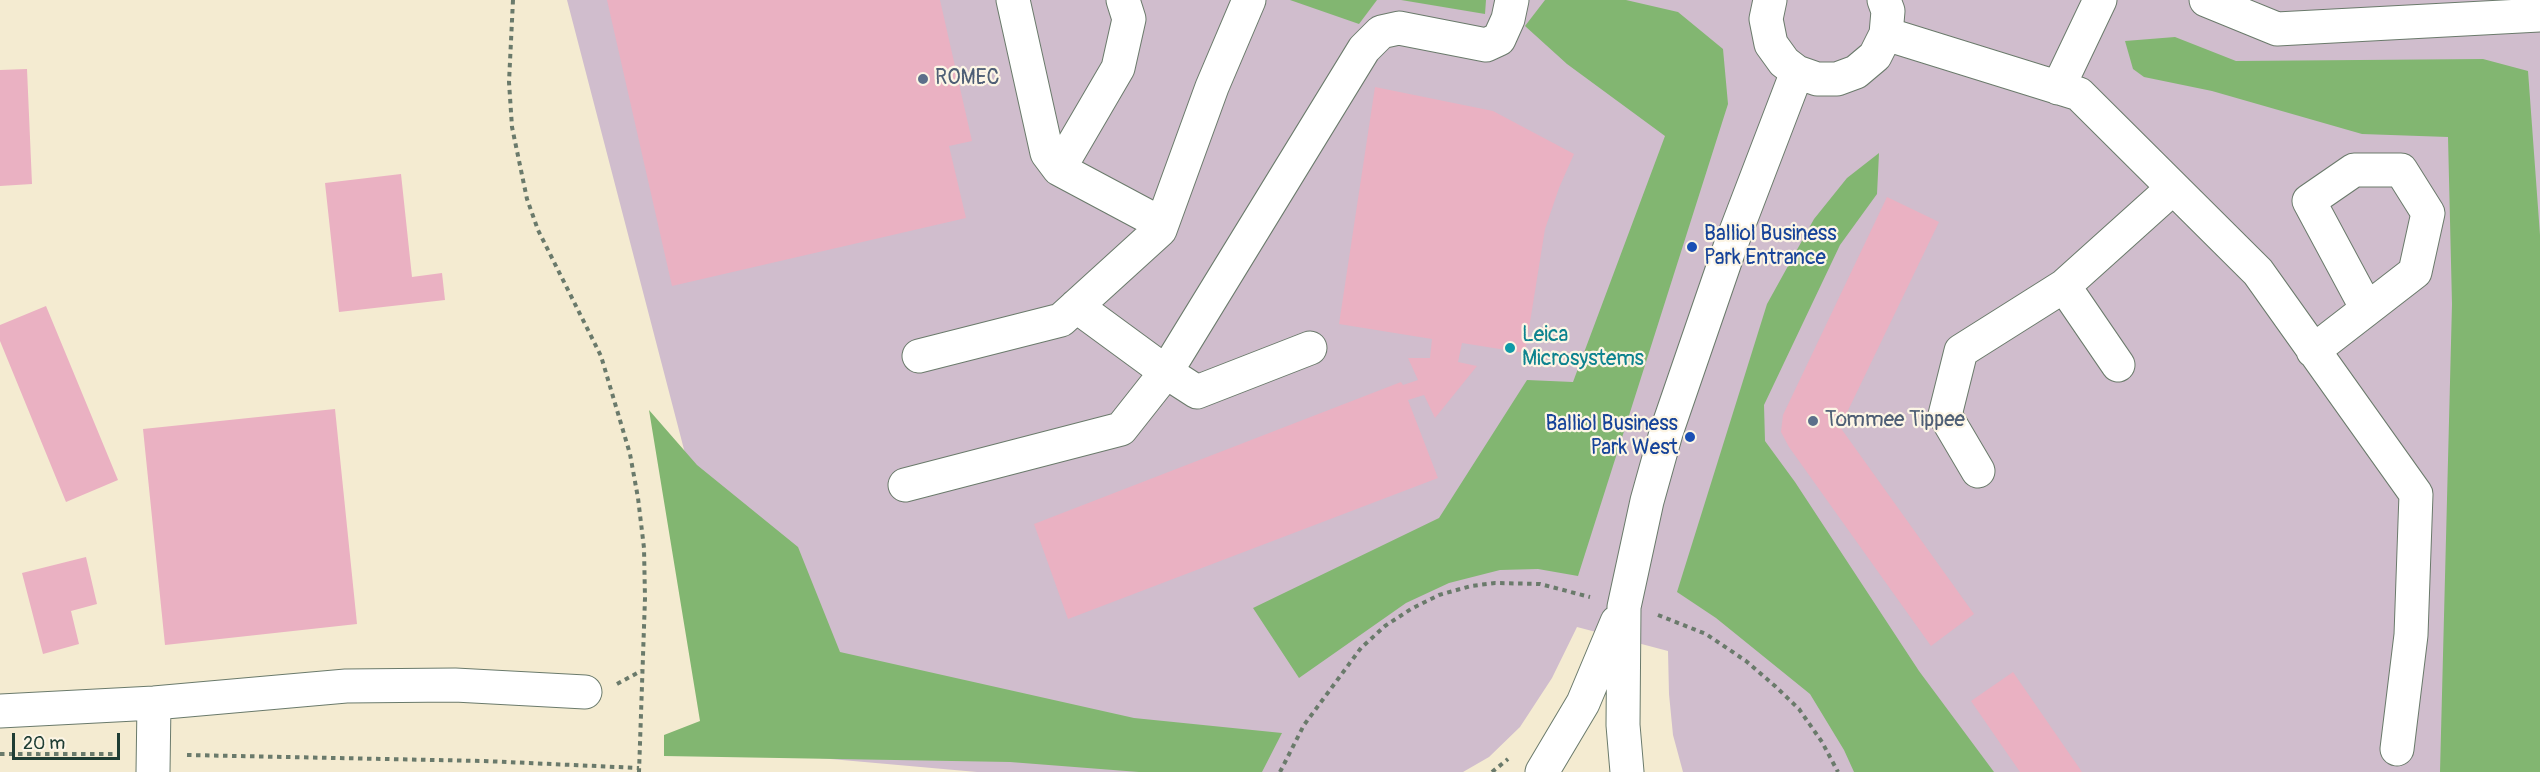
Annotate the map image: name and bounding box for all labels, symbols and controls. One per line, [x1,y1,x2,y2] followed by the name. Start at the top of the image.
[935,66,999,92] place label: ROMEC
[916,72,930,86] marker: ROMEC
[1704,222,1837,272] place label: Balliol Business Park Entrance
[1685,240,1699,254] marker: Balliol Business Park Entrance
[1522,323,1644,373] place label: Leica Microsystems
[1503,341,1517,355] marker: Leica Microsystems
[1825,408,1965,434] place label: Tommee Tippee
[1545,412,1678,462] place label: Balliol Business Park West
[1806,414,1820,428] marker: Tommee Tippee
[1683,430,1697,444] marker: Balliol Business Park West
[15,721,123,759] scale bar
[23,732,65,755] text: 20 m

